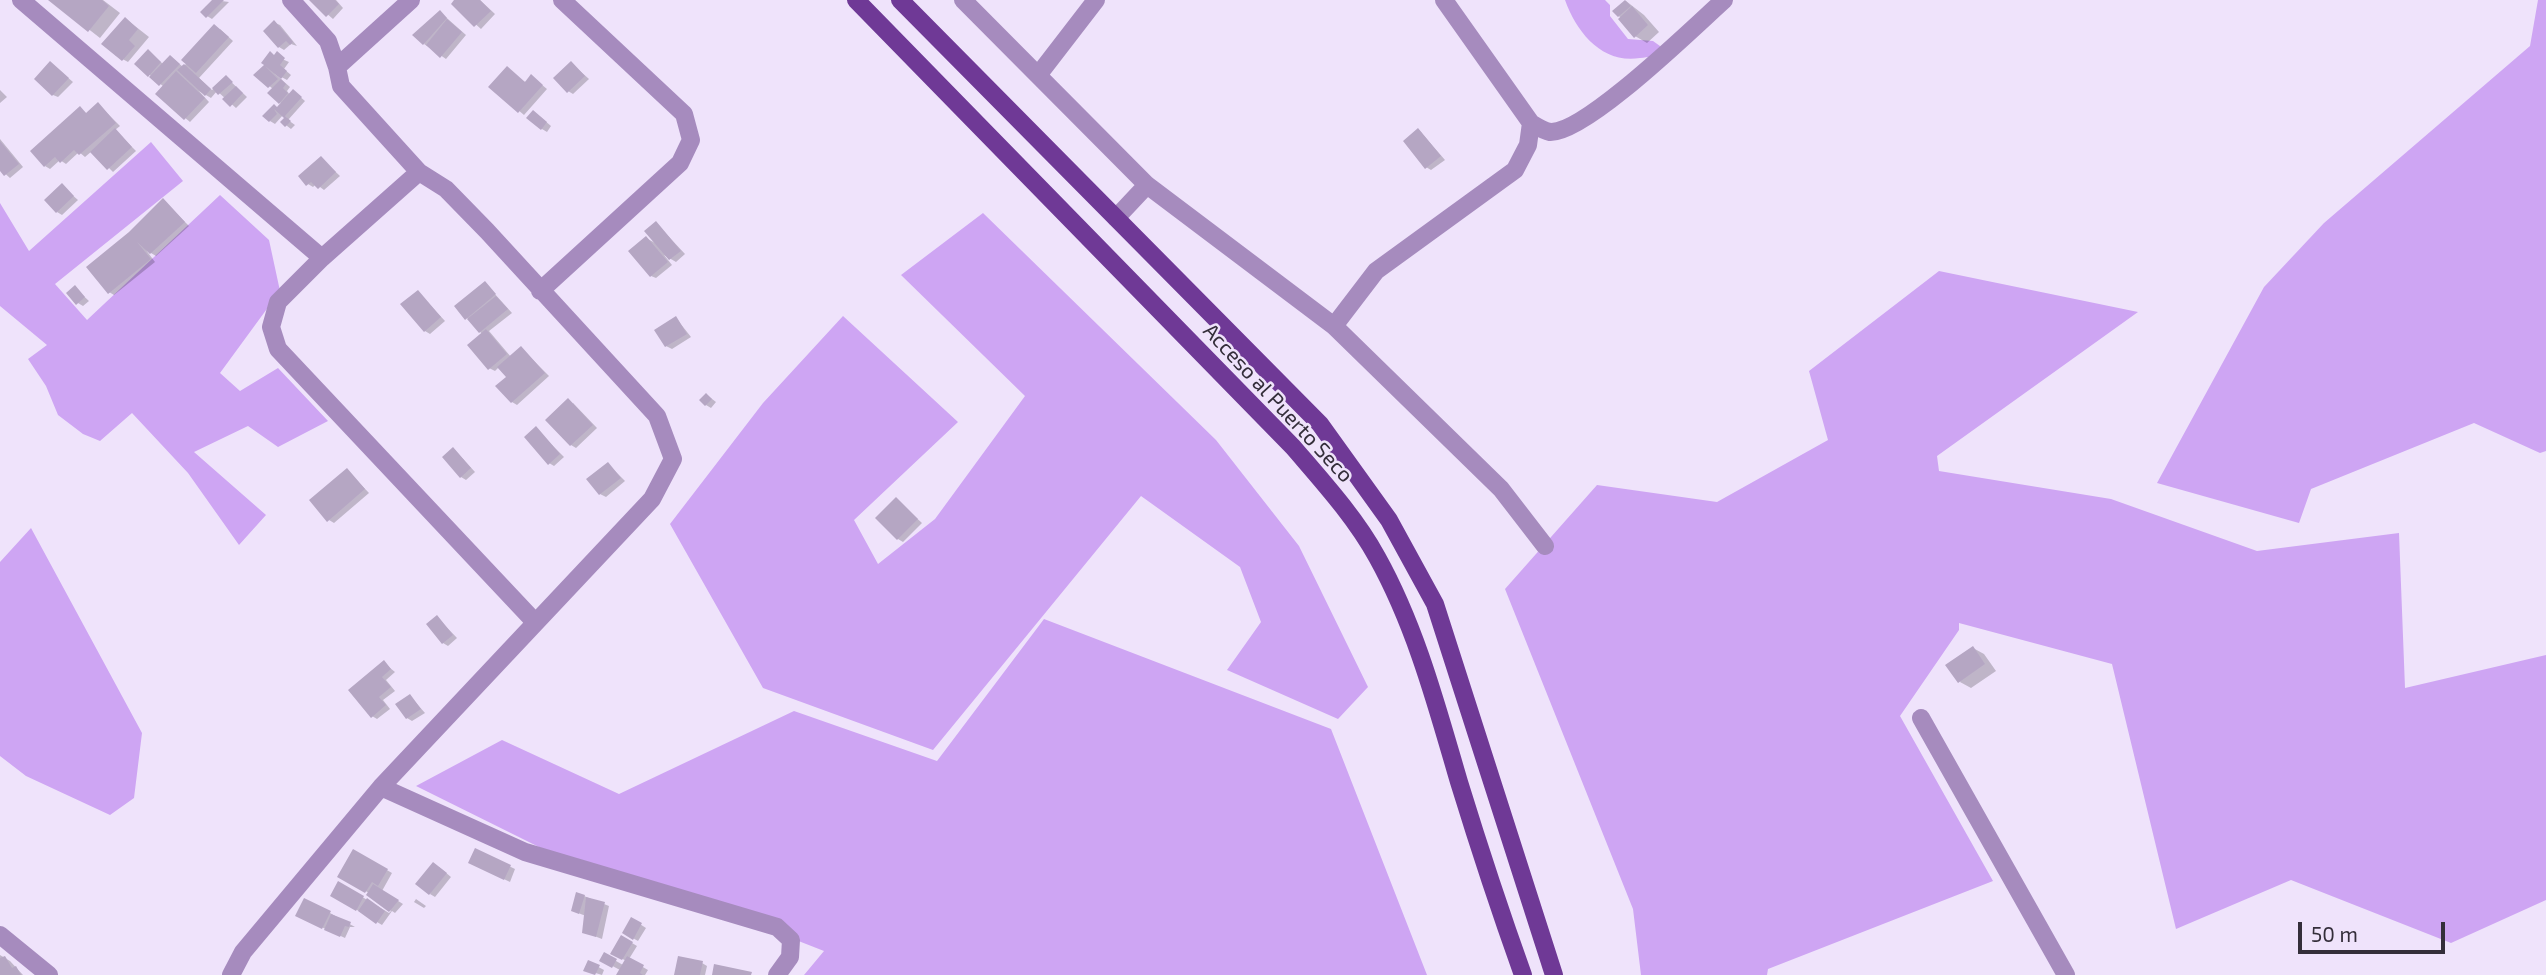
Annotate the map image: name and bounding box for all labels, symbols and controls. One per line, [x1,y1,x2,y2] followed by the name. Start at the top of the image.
[1198,318,1358,488] street label: Acceso al Puerto Seco
[2301,908,2448,952] scale bar
[2311,921,2358,946] text: 50 m

